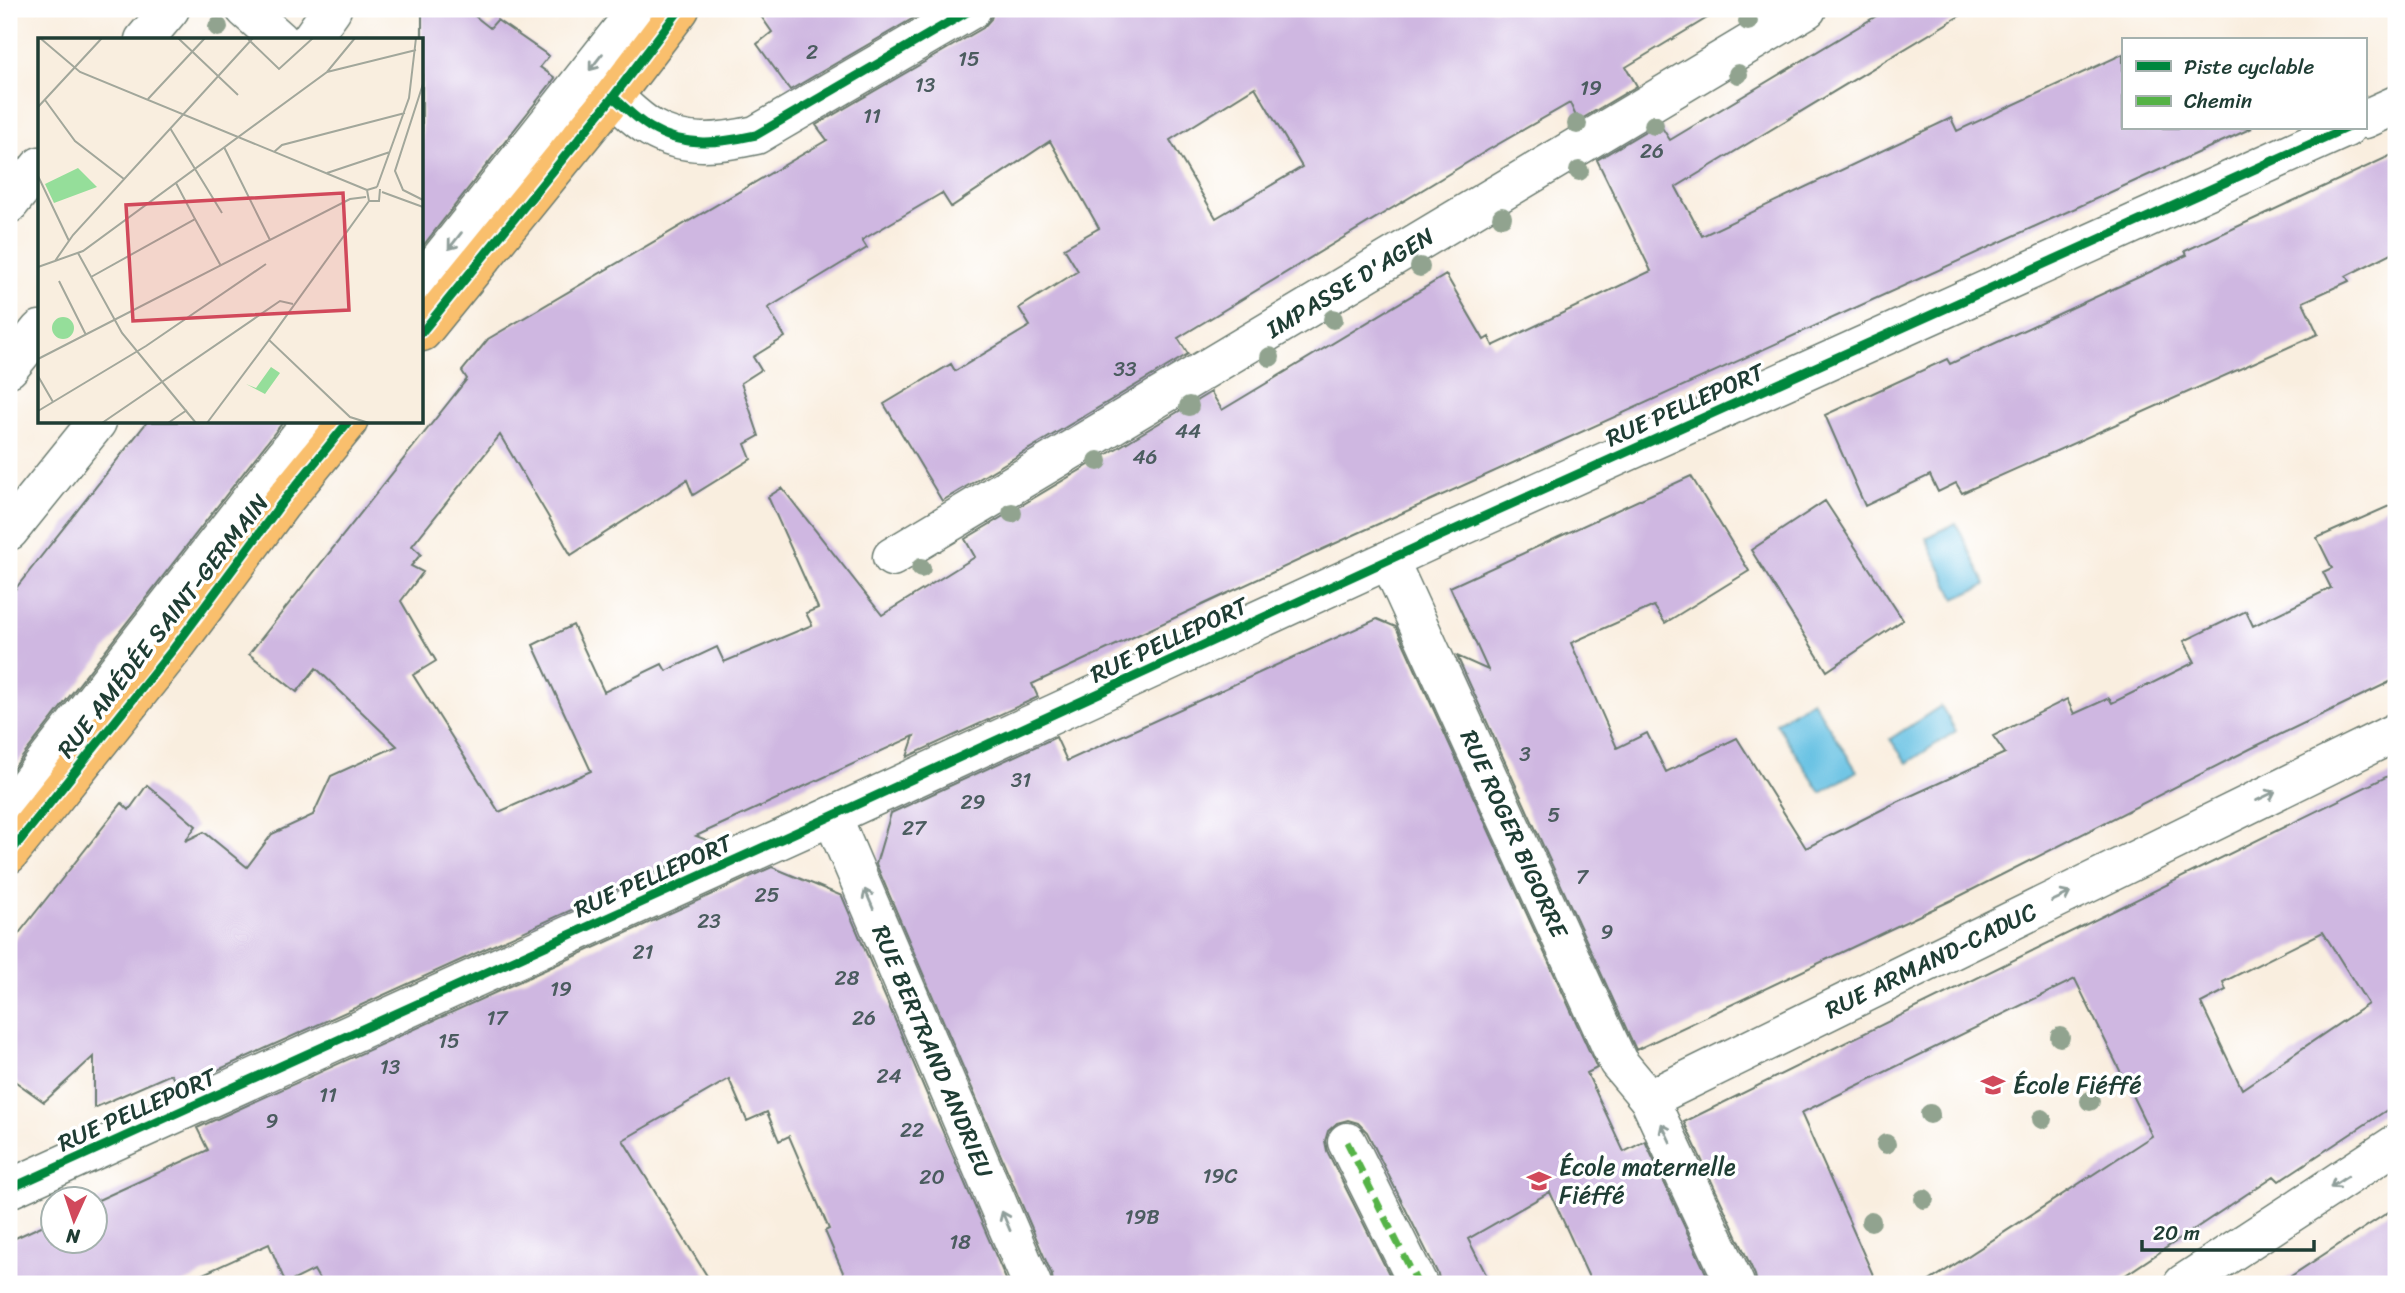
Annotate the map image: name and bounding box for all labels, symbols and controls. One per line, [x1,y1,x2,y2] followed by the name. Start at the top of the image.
[806,33,818,71] house number: 2
[38,38,424,424] inset map
[2122,38,2366,130] legend
[958,40,980,78] house number: 15
[2184,48,2315,86] text: Piste cyclable
[588,53,604,71] one-way arrow
[915,66,936,104] house number: 13
[1580,69,1602,107] house number: 19
[2184,82,2252,120] text: Chemin
[863,97,881,135] house number: 11
[1640,132,1664,170] house number: 26
[1257,216,1443,350] street label: IMPASSE D'AGEN
[447,231,462,249] one-way arrow
[1113,350,1137,388] house number: 33
[1599,351,1773,459] street label: RUE PELLEPORT
[1175,412,1201,450] house number: 44
[1132,438,1158,476] house number: 46
[46,484,280,768] street label: RUE AMÉDÉE SAINT-GERMAIN
[1083,584,1257,695] street label: RUE PELLEPORT
[1448,723,1580,946] street label: RUE ROGER BIGORRE
[1519,735,1531,773] house number: 3
[1011,761,1031,799] house number: 31
[960,783,986,821] house number: 29
[2255,789,2276,803] one-way arrow
[1548,796,1561,834] house number: 5
[902,809,928,847] house number: 27
[567,822,741,930] street label: RUE PELLEPORT
[1576,858,1590,896] house number: 7
[755,876,780,914] house number: 25
[861,889,874,911] one-way arrow
[2050,889,2071,903] one-way arrow
[1817,891,2044,1031] street label: RUE ARMAND-CADUC
[697,902,721,940] house number: 23
[1601,913,1614,951] house number: 9
[860,918,1005,1185] street label: RUE BERTRAND ANDRIEU
[632,933,654,971] house number: 21
[835,959,860,997] house number: 28
[550,970,572,1008] house number: 19
[487,999,510,1037] house number: 17
[852,999,876,1037] house number: 26
[438,1022,460,1060] house number: 15
[380,1048,401,1086] house number: 13
[51,1056,225,1164] street label: RUE PELLEPORT
[876,1057,902,1095] house number: 24
[2013,1064,2142,1106] place label: École Fiéffé
[1979,1071,2007,1099] school or university icon: École Fiéffé
[319,1076,337,1114] house number: 11
[266,1102,279,1140] house number: 9
[900,1111,924,1149] house number: 22
[1659,1123,1672,1144] one-way arrow
[1559,1146,1736,1216] place label: École maternelle Fiéffé
[1202,1157,1238,1195] house number: 19C
[919,1158,945,1196] house number: 20
[1525,1167,1553,1195] school or university icon: École maternelle Fiéffé
[2330,1174,2349,1189] one-way arrow
[38,1184,108,1254] north arrow
[1124,1198,1160,1236] house number: 19B
[2142,1209,2314,1253] scale bar
[998,1211,1011,1233] one-way arrow
[2153,1214,2200,1252] text: 20 m
[65,1220,82,1253] text: N
[949,1223,971,1261] house number: 18

